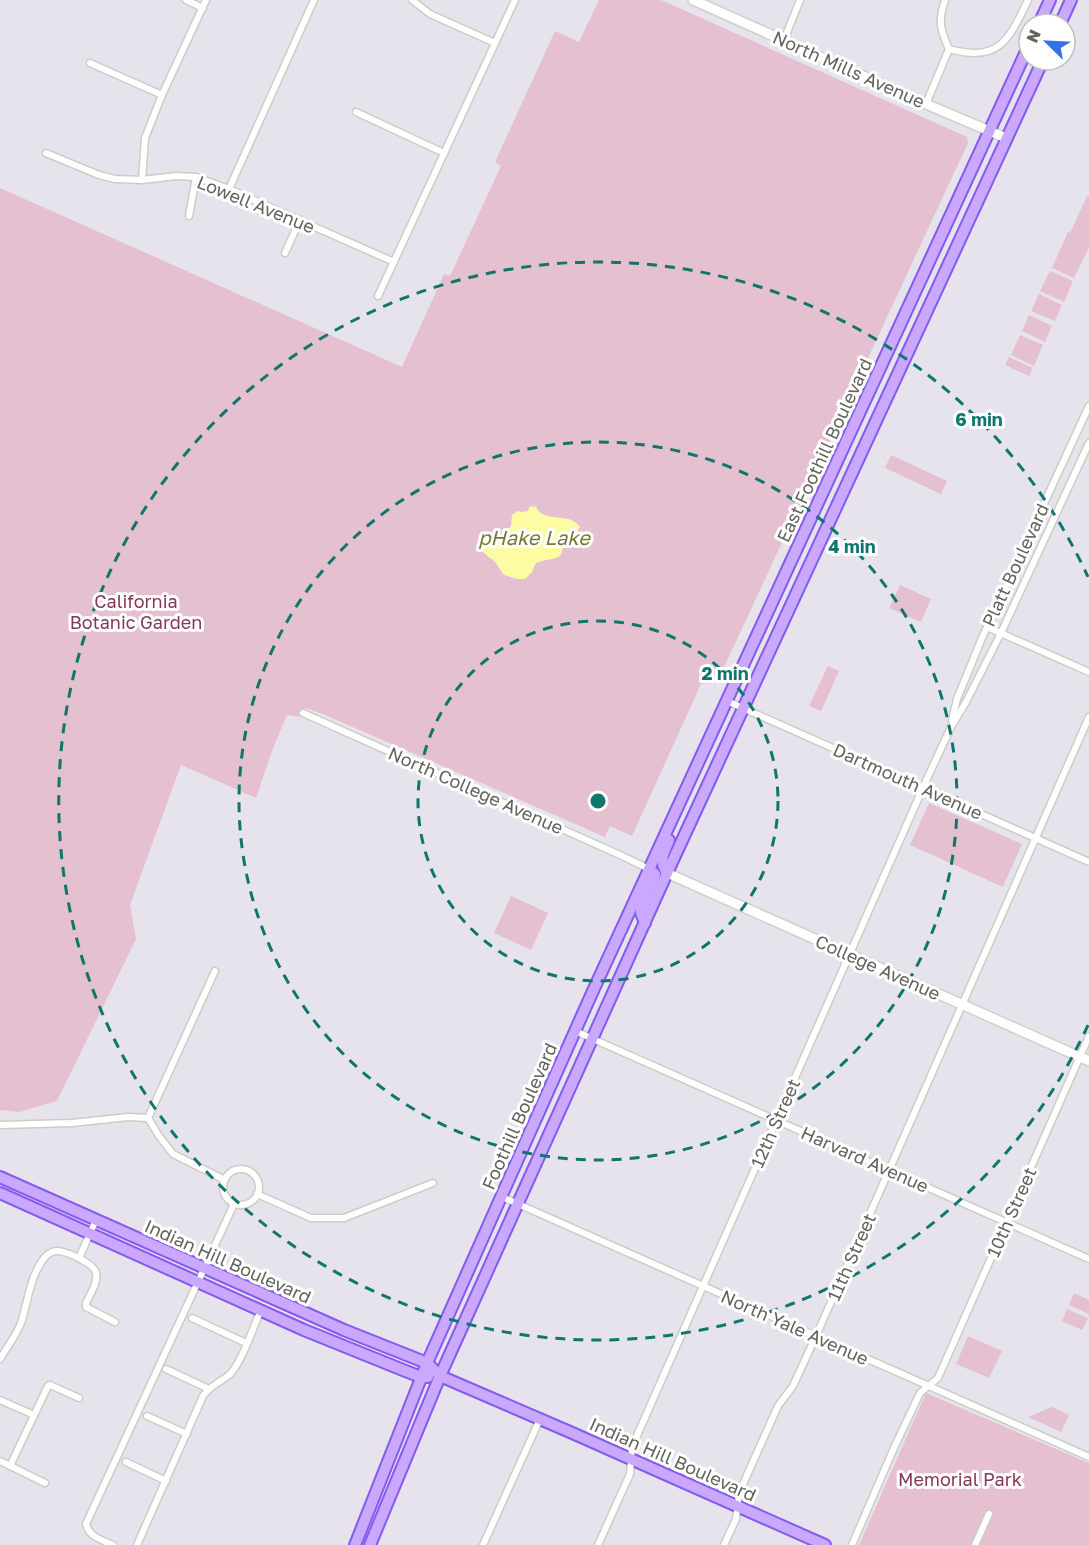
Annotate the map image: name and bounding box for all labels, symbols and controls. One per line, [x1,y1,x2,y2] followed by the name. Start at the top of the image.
[1017,12,1077,72] north arrow
[770,26,928,112] street label: North Mills Avenue
[1022,26,1045,46] text: N
[194,170,318,238] street label: Lowell Avenue
[772,355,876,545] street label: East Foothill Boulevard
[955,408,1003,430] text: 6 min
[977,500,1053,630] street label: Platt Boulevard
[478,525,591,549] water label: pHake Lake
[828,535,876,557] text: 4 min
[70,590,202,633] park label: California Botanic Garden
[701,662,749,684] text: 2 min
[830,738,986,824] street label: Dartmouth Avenue
[385,742,567,838] street label: North College Avenue
[588,791,608,811] centre of rings
[812,930,944,1004] street label: College Avenue
[477,1039,561,1193] street label: Foothill Boulevard
[746,1075,804,1171] street label: 12th Street
[798,1121,932,1197] street label: Harvard Avenue
[981,1164,1041,1260] street label: 10th Street
[822,1210,880,1304] street label: 11th Street
[141,1214,315,1308] street label: Indian Hill Boulevard
[718,1285,872,1369] street label: North Yale Avenue
[586,1412,760,1506] street label: Indian Hill Boulevard
[898,1468,1022,1490] park label: Memorial Park

